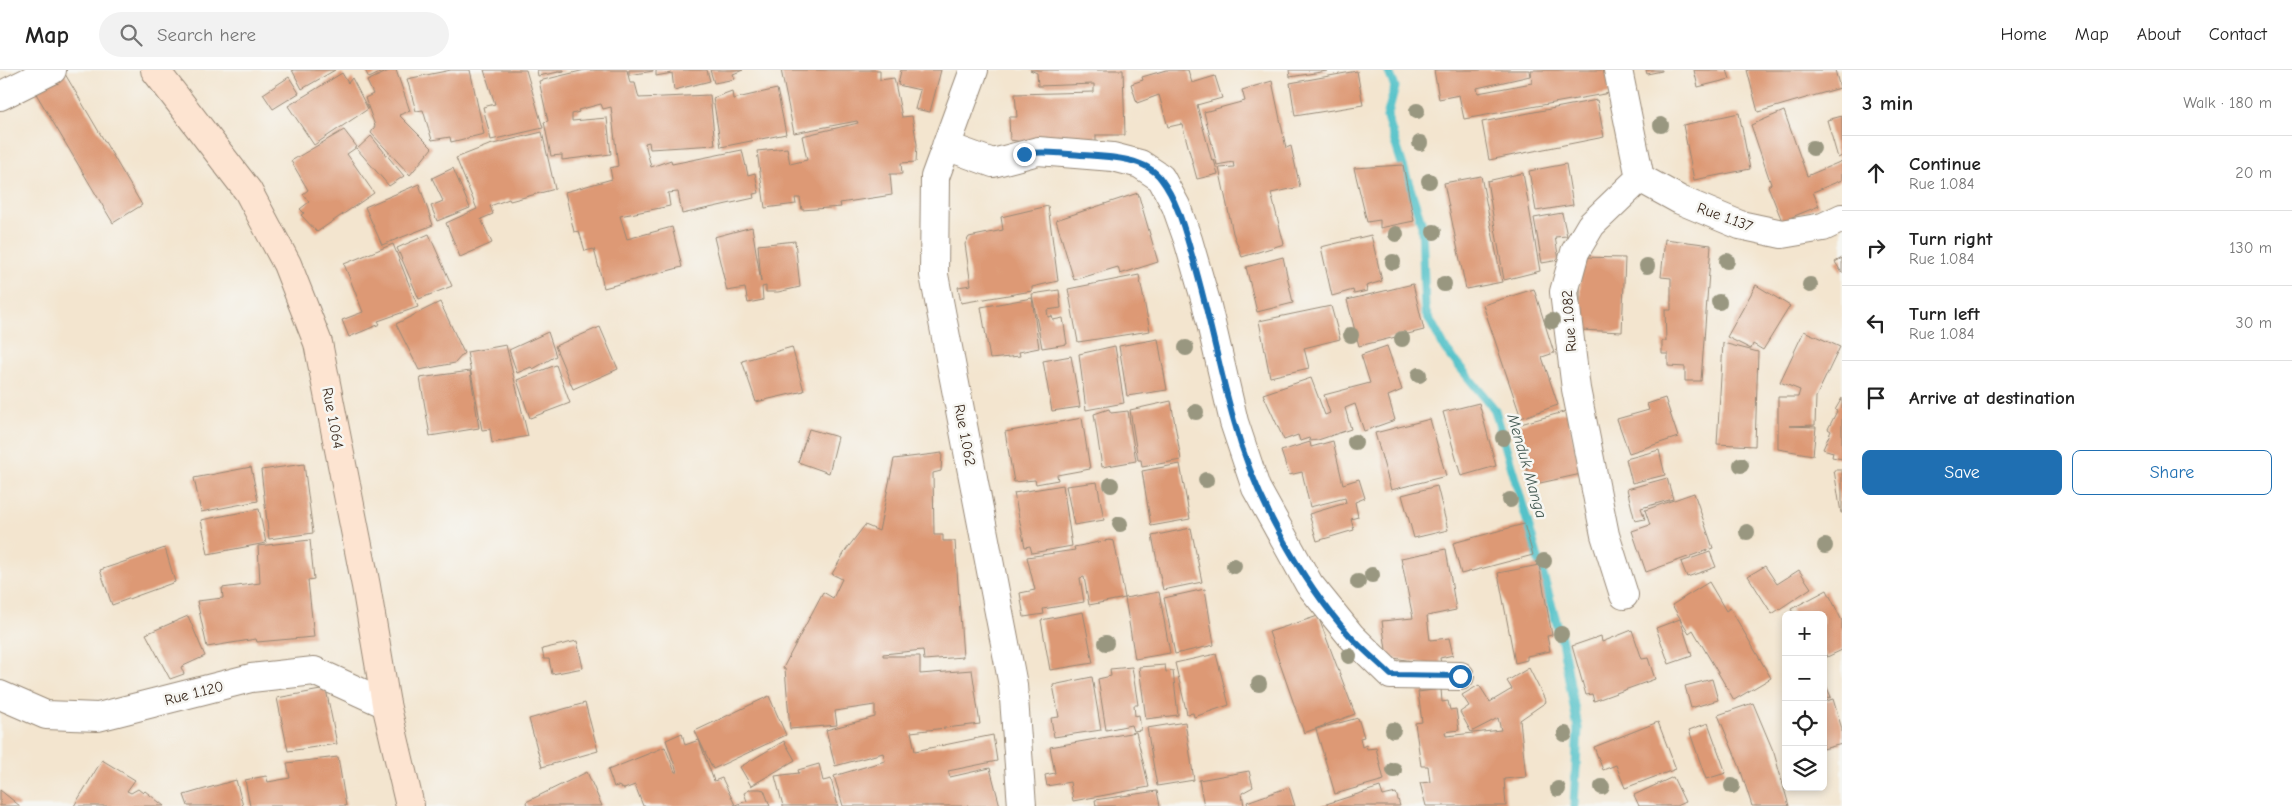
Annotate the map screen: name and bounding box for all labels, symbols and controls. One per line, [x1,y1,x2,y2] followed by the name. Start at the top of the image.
[99,12,449,57] search box
[25,21,69,49] text: Map
[117,21,145,49] icon: search
[157,24,256,46] text: Search here
[2000,24,2047,45] text: Home
[2075,24,2109,45] text: Map
[2137,24,2181,45] text: About
[2209,24,2267,45] text: Contact
[1862,91,1913,115] text: 3 min
[2183,94,2272,112] text: Walk · 180 m
[1013,143,1036,166] route end
[1909,153,1981,175] text: Continue
[1862,159,1890,187] icon: ahead
[2235,164,2272,182] text: 20 m
[1909,175,1975,193] text: Rue 1.084
[1695,199,1755,235] street label: Rue 1.137
[1909,228,1993,250] text: Turn right
[1862,234,1890,262] icon: right
[2229,239,2272,257] text: 130 m
[1909,250,1975,268] text: Rue 1.084
[1558,289,1580,353] street label: Rue 1.082
[1909,303,1980,325] text: Turn left
[1862,309,1890,337] icon: left
[2236,314,2272,332] text: 30 m
[1909,325,1975,343] text: Rue 1.084
[1862,384,1890,412] icon: arrive
[318,386,348,450] street label: Rue 1.064
[1909,387,2075,409] text: Arrive at destination
[950,403,980,467] street label: Rue 1.062
[1503,411,1550,520] water label: Menduk Manga
[1862,450,2062,495] button: Save
[2072,450,2272,495] button: Share
[1782,611,1827,791] map controls
[1782,611,1827,656] button: +
[1782,656,1827,701] button: −
[1449,665,1472,688] route start
[163,677,225,709] street label: Rue 1.120
[1782,701,1827,746] button: locate
[1782,746,1827,791] button: layers

